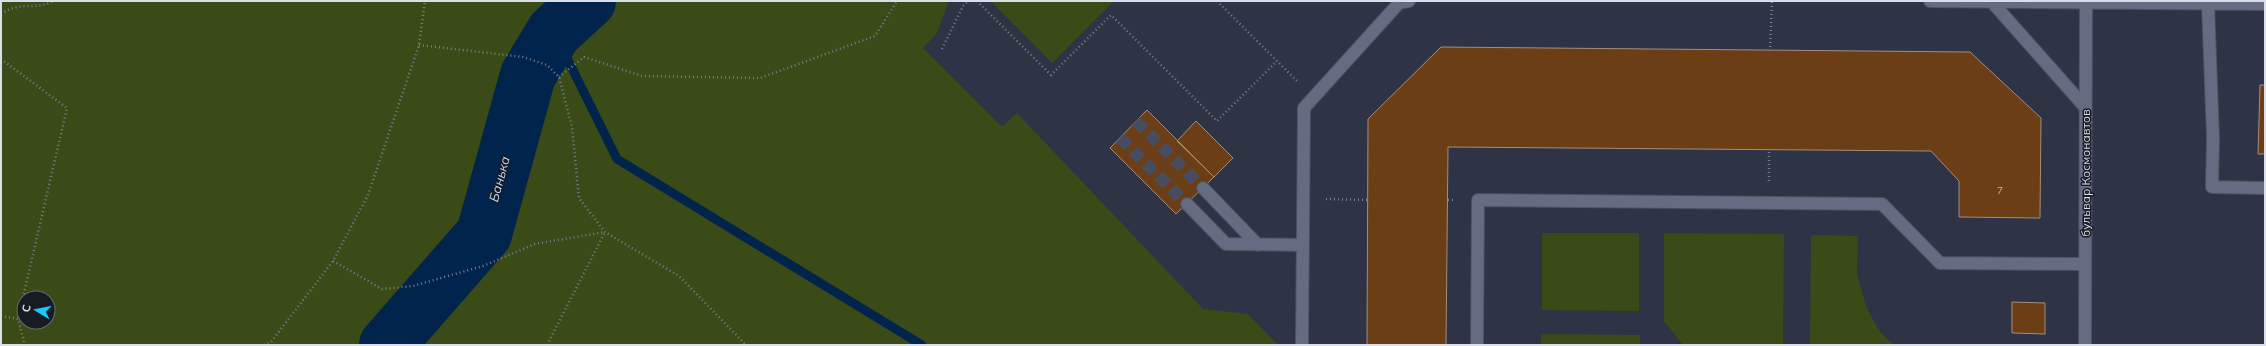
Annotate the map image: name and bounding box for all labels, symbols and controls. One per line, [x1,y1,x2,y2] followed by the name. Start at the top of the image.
[2078,109,2093,237] street label: бульвар Космонавтов
[485,154,513,204] water label: Банька
[1997,184,2003,197] house number: 7
[16,290,56,330] north arrow
[19,303,34,313] text: С

